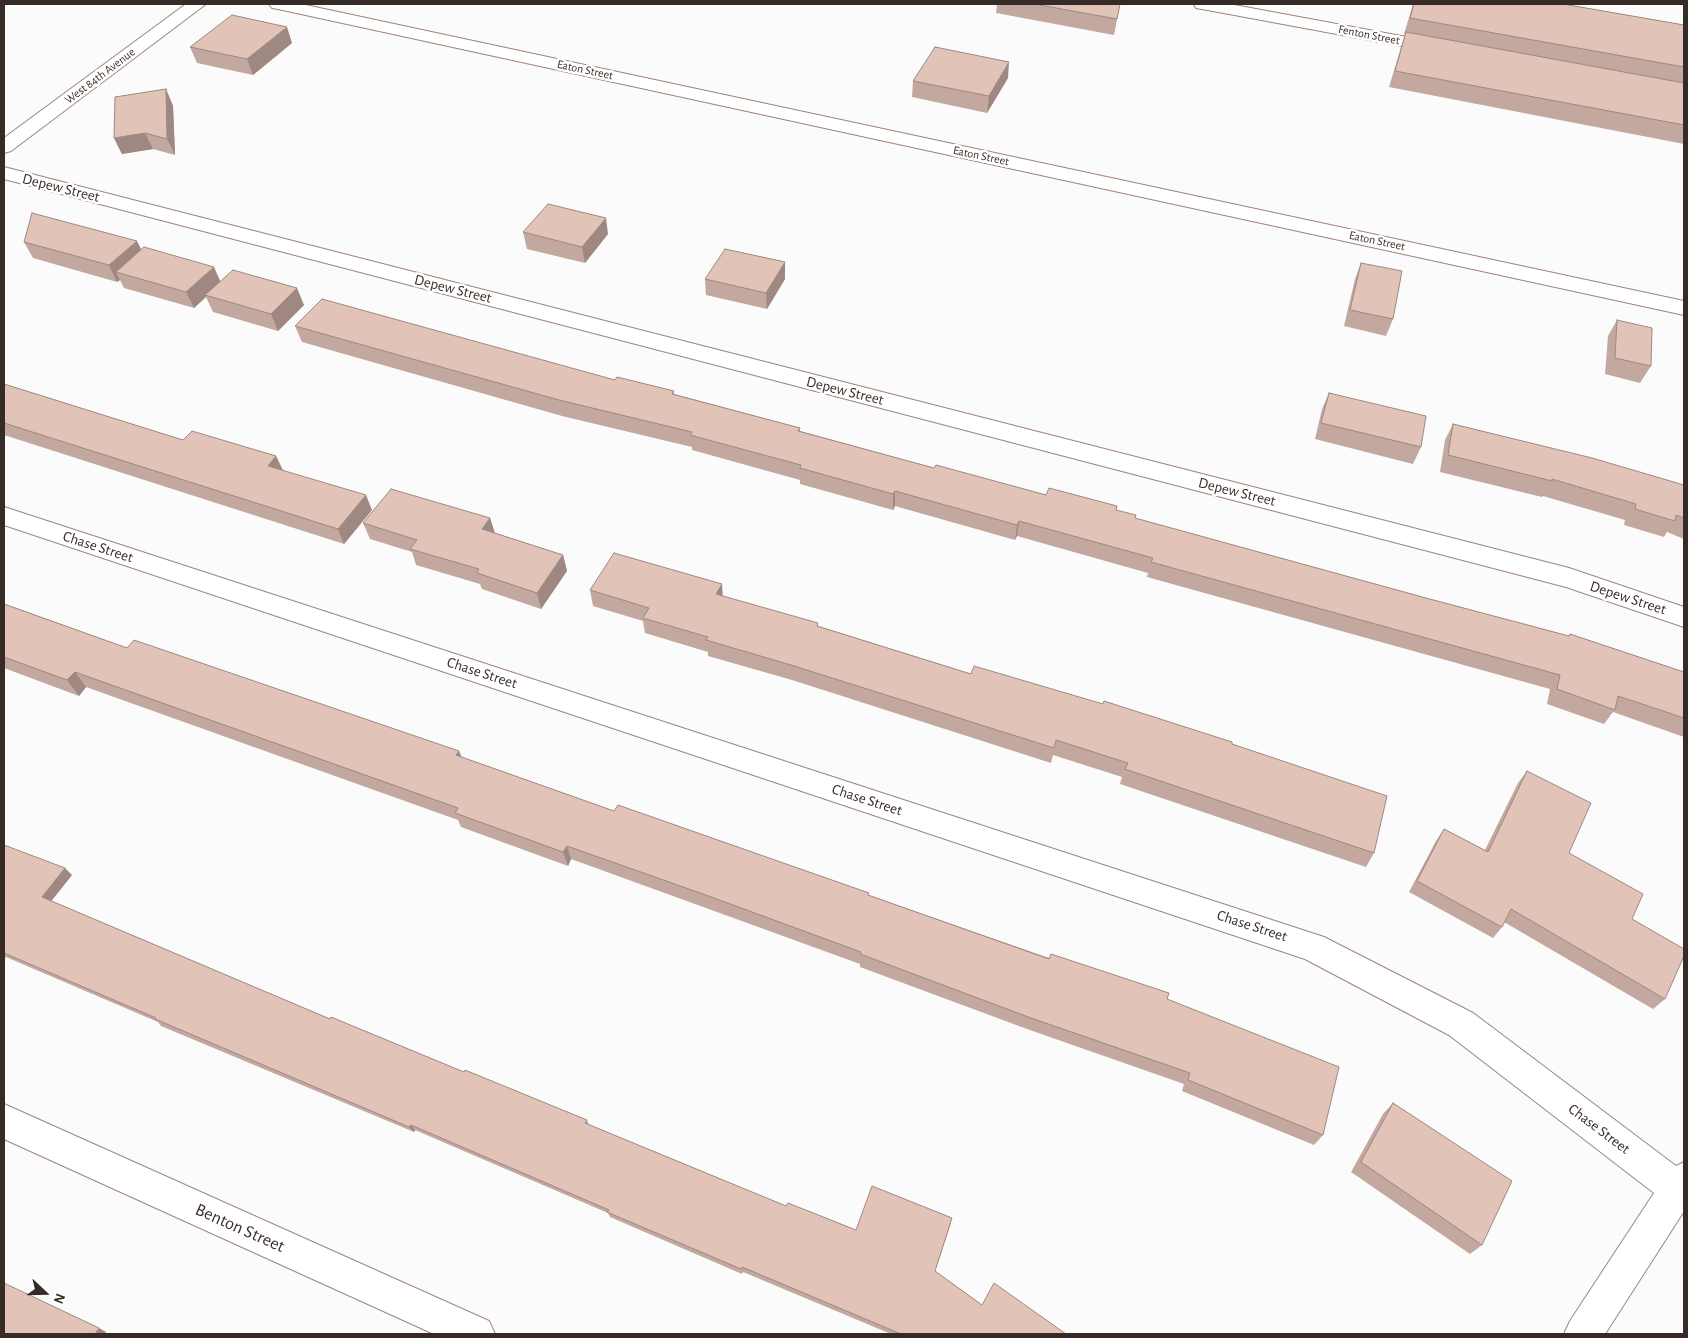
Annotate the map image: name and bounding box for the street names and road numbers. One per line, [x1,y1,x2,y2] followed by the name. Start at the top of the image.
[1337,22,1401,48] street label: Fenton Street
[62,45,138,107] street label: West 84th Avenue
[556,57,614,83] street label: Eaton Street
[952,143,1010,169] street label: Eaton Street
[20,170,102,206] street label: Depew Street
[1348,228,1406,254] street label: Eaton Street
[412,271,494,307] street label: Depew Street
[804,373,886,409] street label: Depew Street
[1196,474,1278,510] street label: Depew Street
[61,527,135,567] street label: Chase Street
[1588,577,1668,619] street label: Depew Street
[445,653,519,693] street label: Chase Street
[830,780,904,820] street label: Chase Street
[1215,906,1289,946] street label: Chase Street
[1565,1100,1633,1158] street label: Chase Street
[192,1199,288,1257] street label: Benton Street

